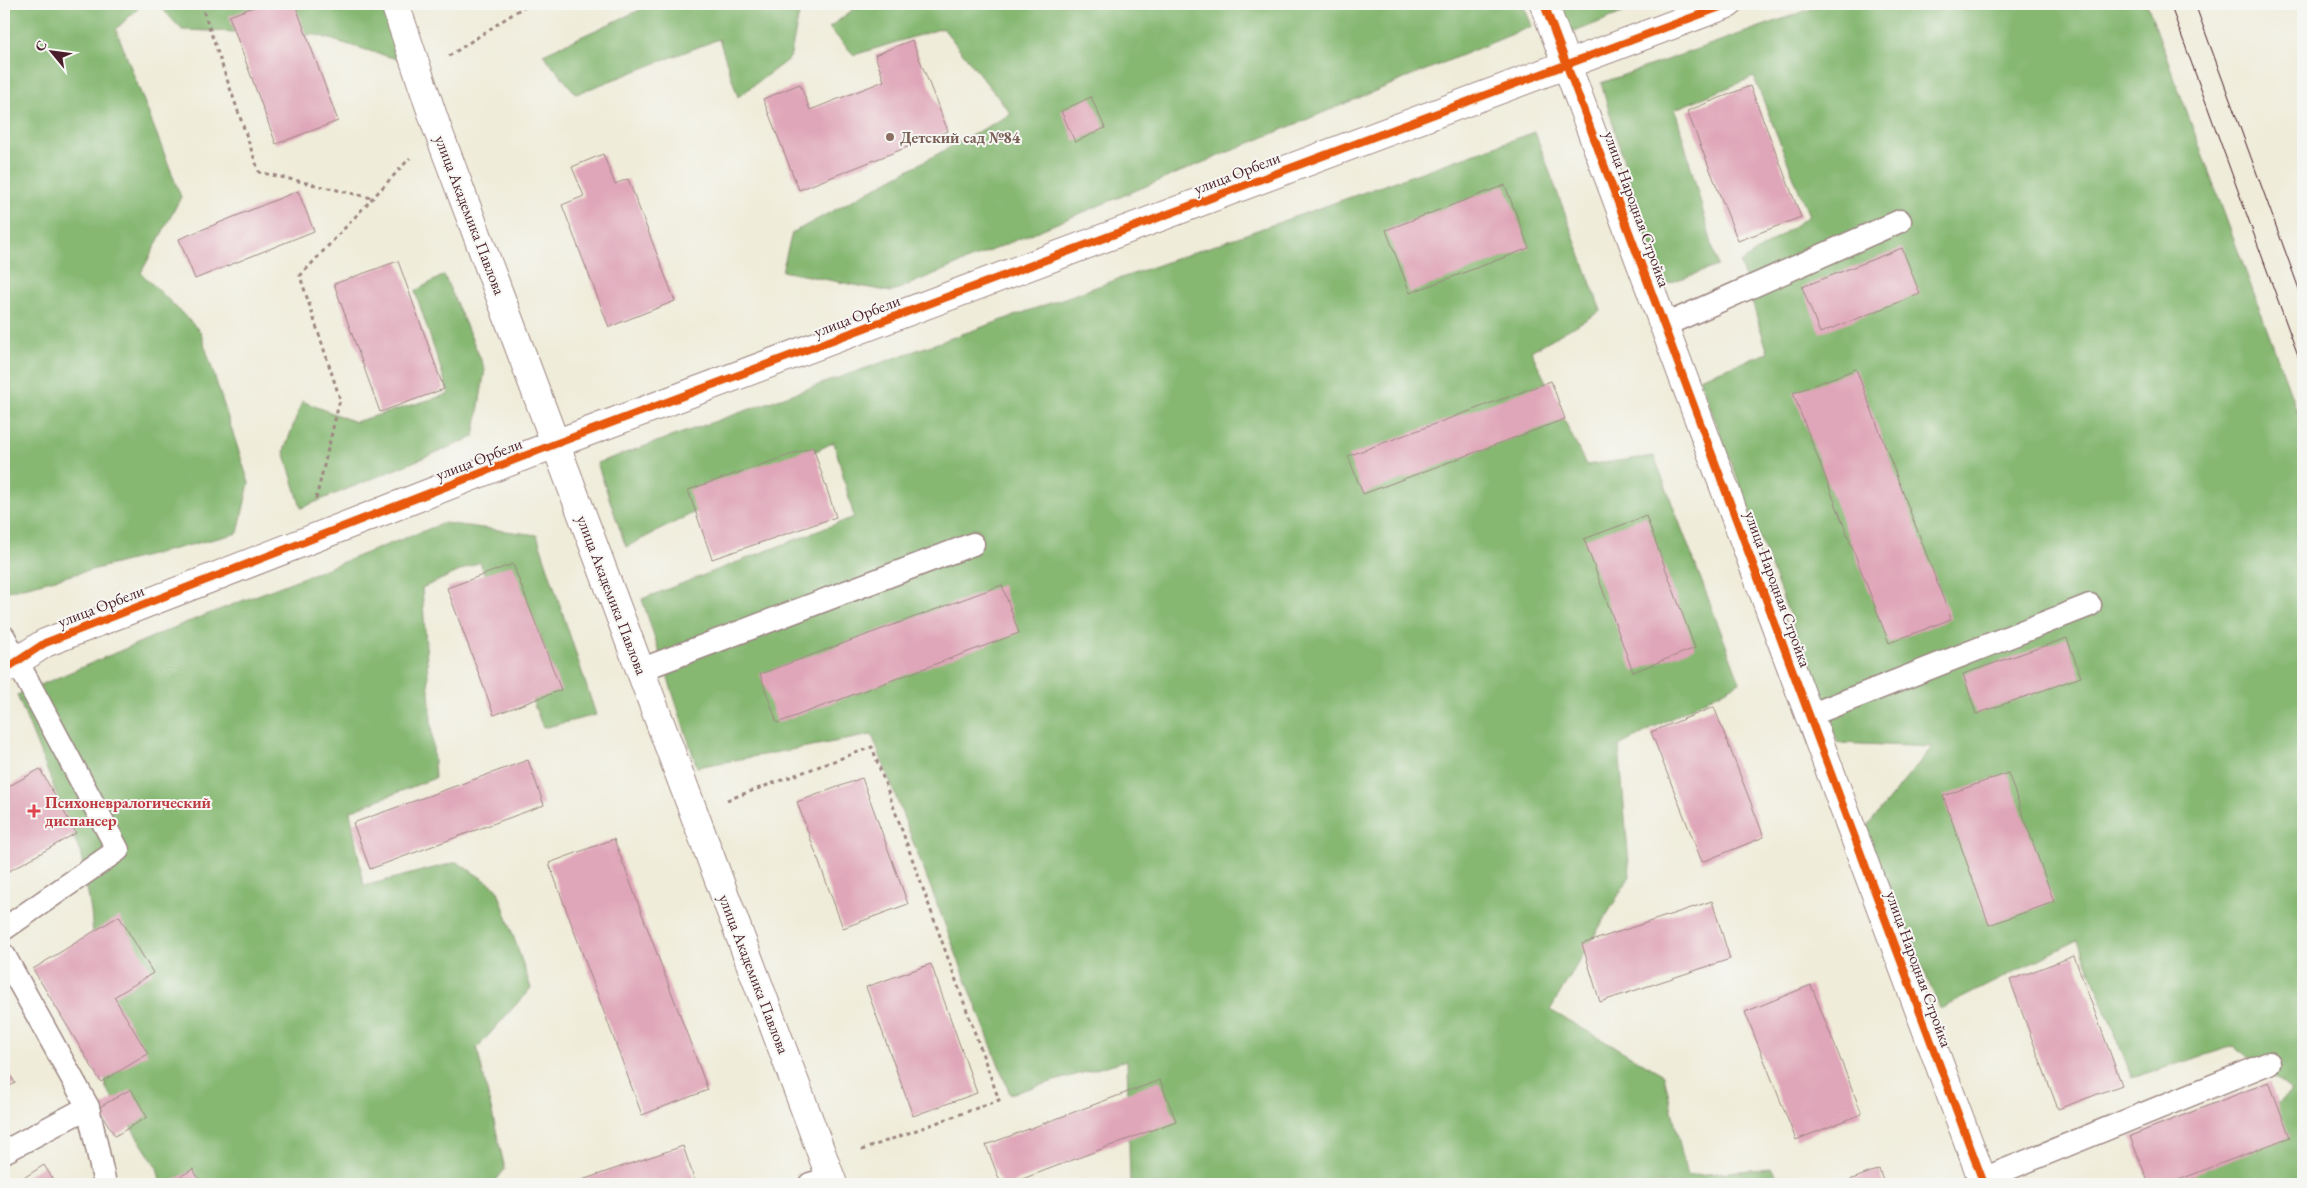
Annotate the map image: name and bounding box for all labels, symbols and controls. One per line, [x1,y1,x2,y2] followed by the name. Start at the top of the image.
[28,28,78,78] north arrow
[30,37,51,54] text: С
[900,127,1021,148] place label: Детский сад №84
[1599,128,1675,290] street label: улица Народная Стройка
[884,131,896,143] marker: Детский сад №84
[430,132,510,298] street label: улица Академика Павлова
[1191,147,1284,199] street label: улица Орбели
[811,290,904,342] street label: улица Орбели
[433,433,526,485] street label: улица Орбели
[1740,508,1816,670] street label: улица Народная Стройка
[572,512,652,678] street label: улица Академика Павлова
[55,580,148,632] street label: улица Орбели
[45,792,212,831] place label: Психоневралогический диспансер
[27,804,41,818] marker: Психоневралогический диспансер
[1881,888,1957,1050] street label: улица Народная Стройка
[714,891,794,1057] street label: улица Академика Павлова

